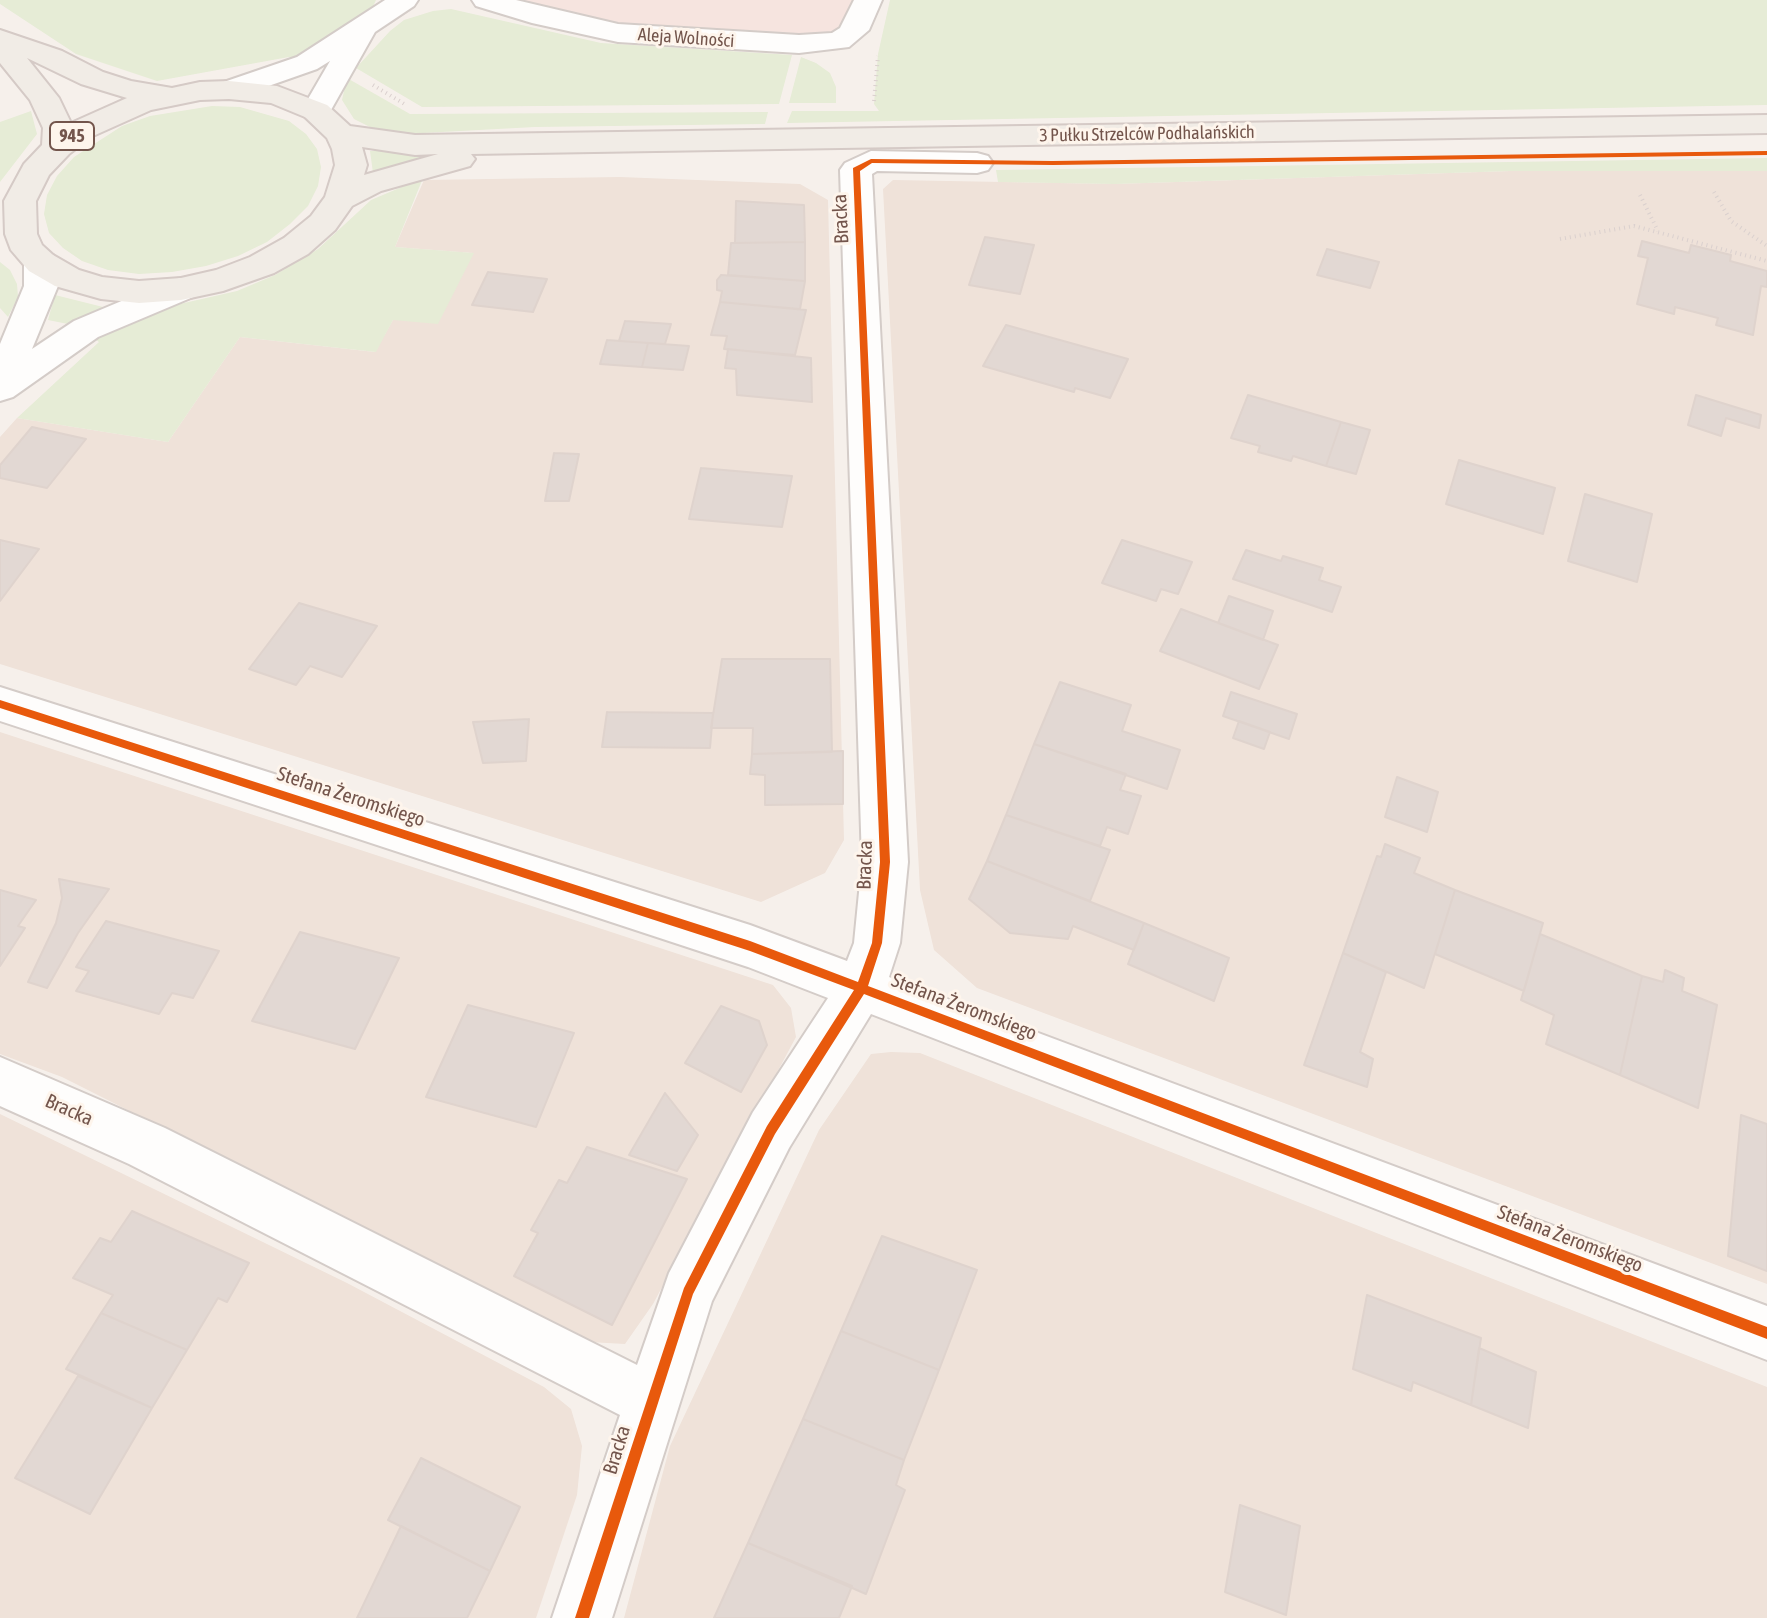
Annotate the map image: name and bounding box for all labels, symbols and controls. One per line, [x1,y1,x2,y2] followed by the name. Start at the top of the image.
[637,24,735,52] street label: Aleja Wolności
[1039,121,1255,147] street label: 3 Pułku Strzelców Podhalańskich
[50,122,94,150] road number: 945
[828,194,854,244] street label: Bracka
[274,762,428,832] street label: Stefana Żeromskiego
[852,840,878,890] street label: Bracka
[888,968,1040,1046] street label: Stefana Żeromskiego
[41,1089,97,1131] street label: Bracka
[1494,1200,1646,1278] street label: Stefana Żeromskiego
[598,1423,636,1477] street label: Bracka

